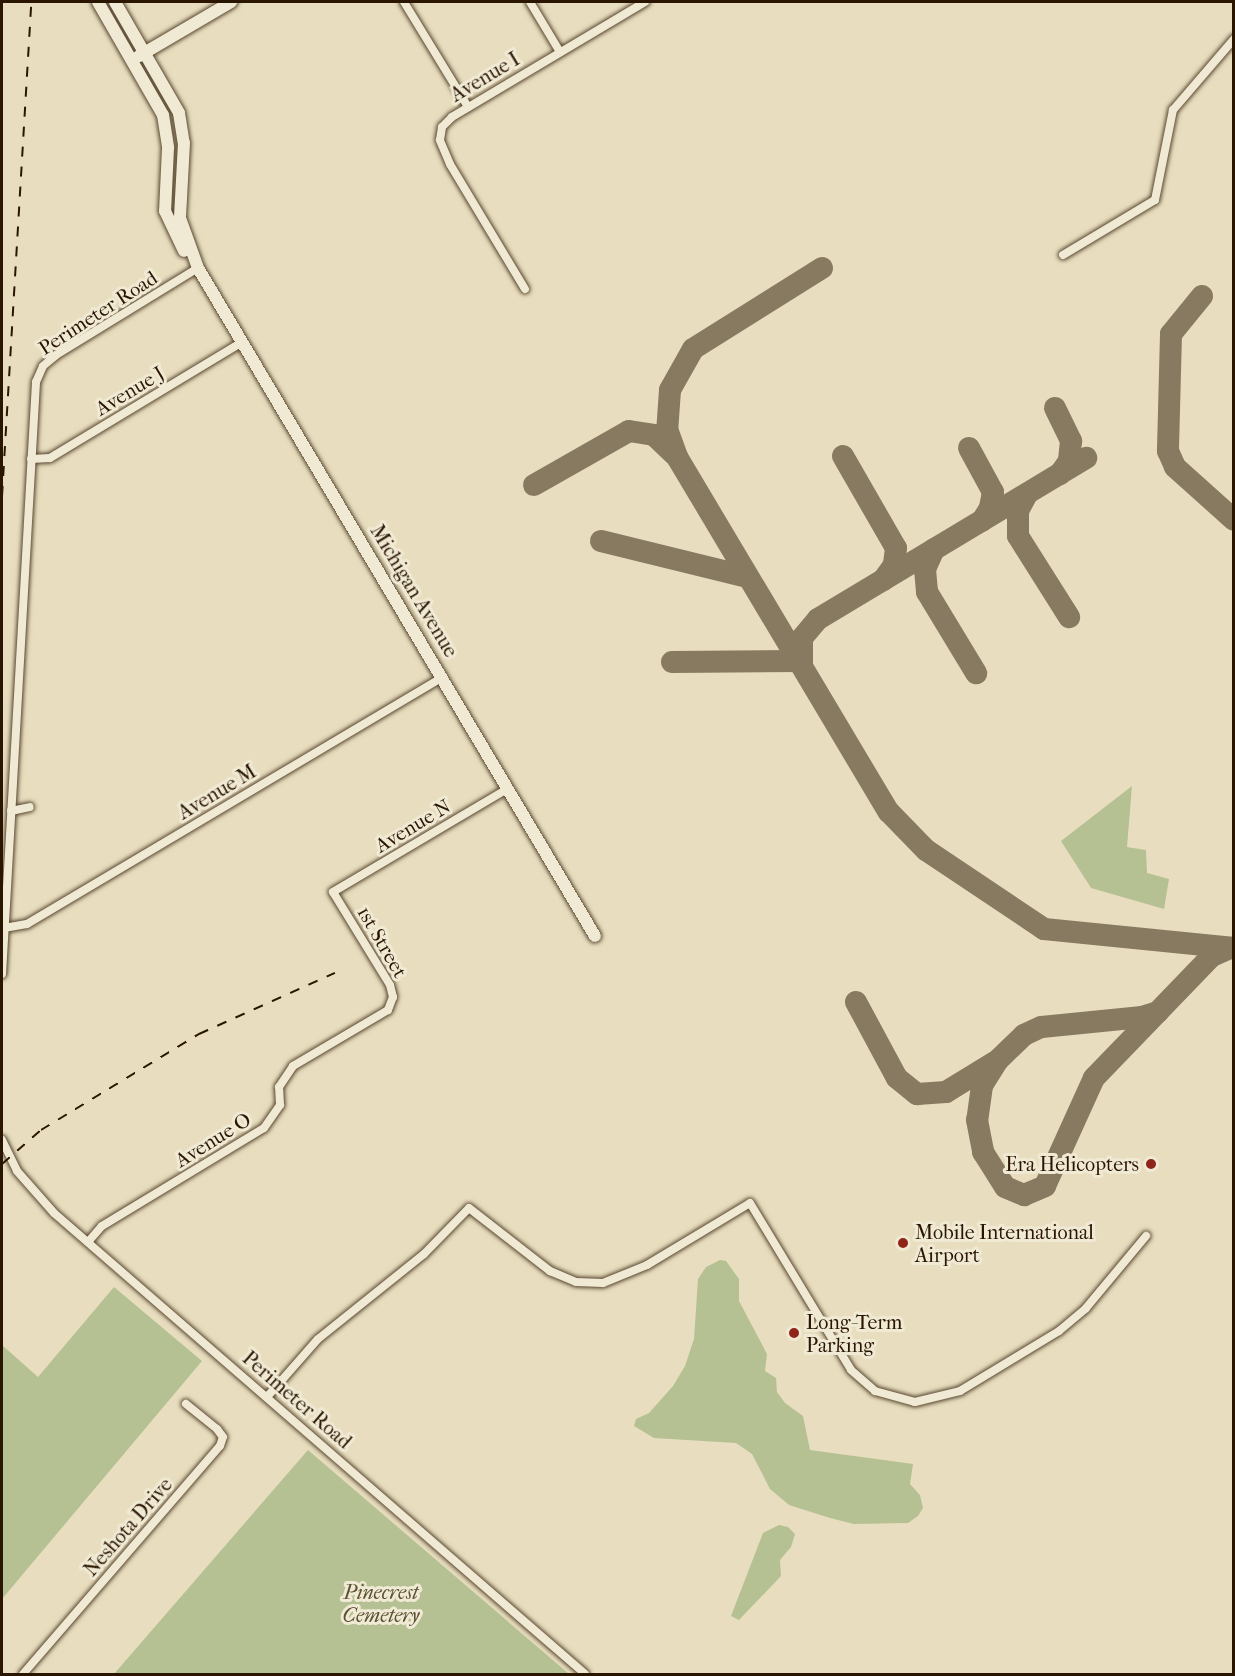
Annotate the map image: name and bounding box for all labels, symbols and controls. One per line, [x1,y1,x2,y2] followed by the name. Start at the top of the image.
[446,47,524,107] street label: Avenue I
[34,266,162,360] street label: Perimeter Road
[91,361,169,421] street label: Avenue J
[365,520,463,662] street label: Michigan Avenue
[173,759,261,825] street label: Avenue M
[371,794,455,858] street label: Avenue N
[352,902,412,982] street label: 1st Street
[171,1107,255,1173] street label: Avenue O
[1005,1152,1139,1176] place label: Era Helicopters
[1144,1157,1158,1171] marker: Era Helicopters
[915,1220,1094,1267] place label: Mobile International Airport
[896,1236,910,1250] marker: Mobile International Airport
[806,1310,902,1357] place label: Long-Term Parking
[787,1326,801,1340] marker: Long-Term Parking
[238,1346,356,1454] street label: Perimeter Road
[79,1473,177,1581] street label: Neshota Drive
[342,1581,420,1628] park label: Pinecrest Cemetery

